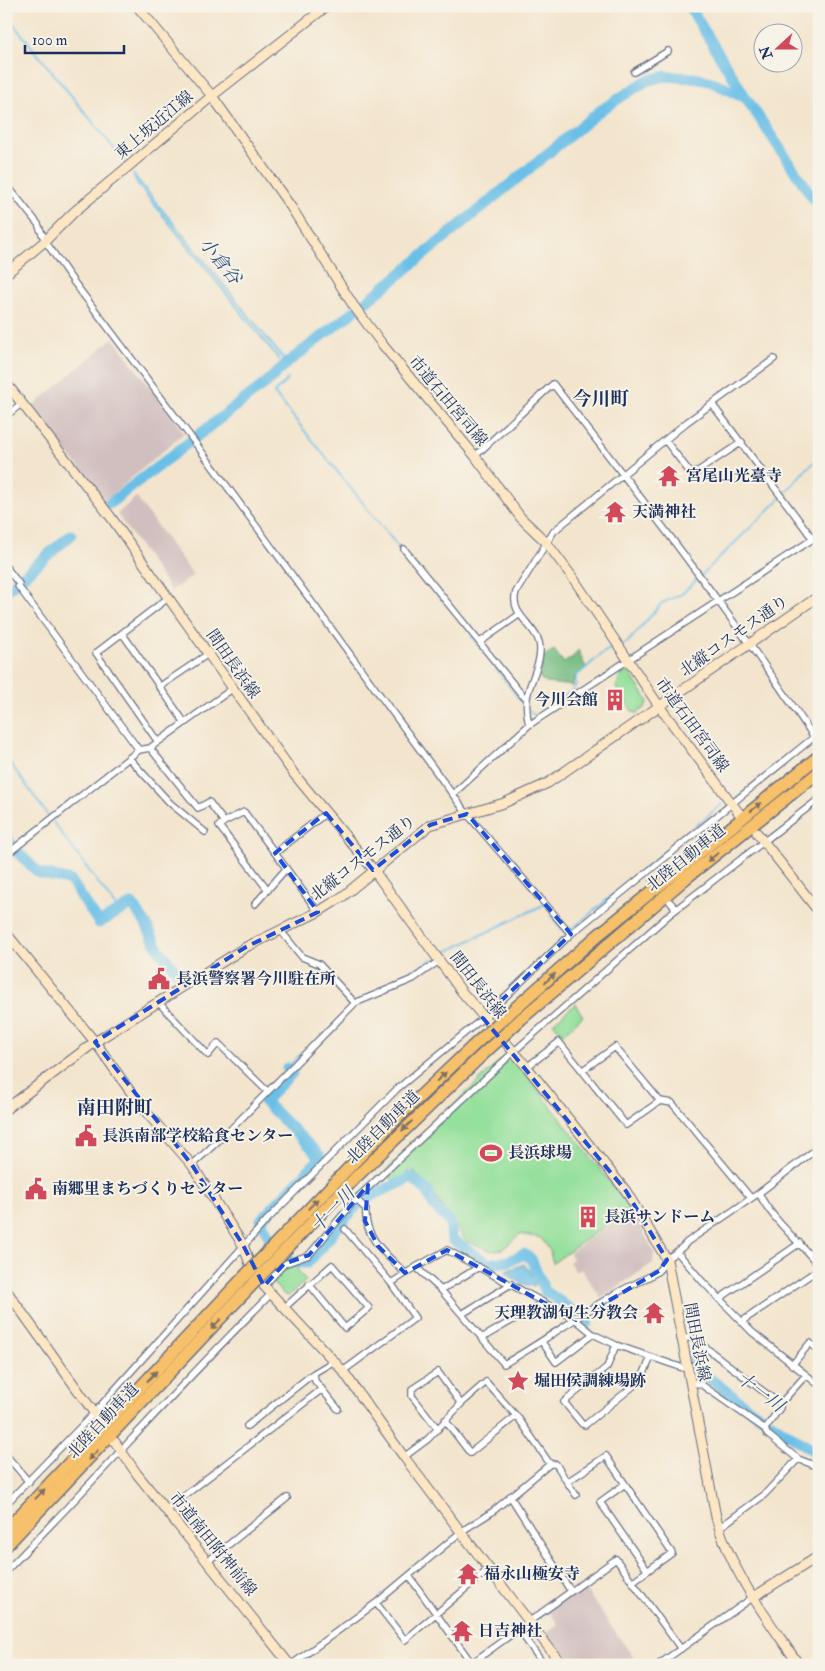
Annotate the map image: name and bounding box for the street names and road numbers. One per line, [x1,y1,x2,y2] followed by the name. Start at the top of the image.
[111,86,197,164] street label: 東上坂近江線
[404,352,492,450] street label: 市道石田宮司線
[676,591,792,681] street label: 北縦コスモス通り
[202,625,264,703] street label: 間田長浜線
[651,674,733,776] street label: 市道石田宮司線
[306,811,420,905] street label: 北縦コスモス通り
[642,820,730,896] street label: 北陸自動車道
[445,947,511,1023] street label: 間田長浜線
[342,1086,424,1168] street label: 北陸自動車道
[680,1301,714,1383] street label: 間田長浜線
[63,1379,143,1463] street label: 北陸自動車道
[165,1488,261,1600] street label: 市道南田附神前線

